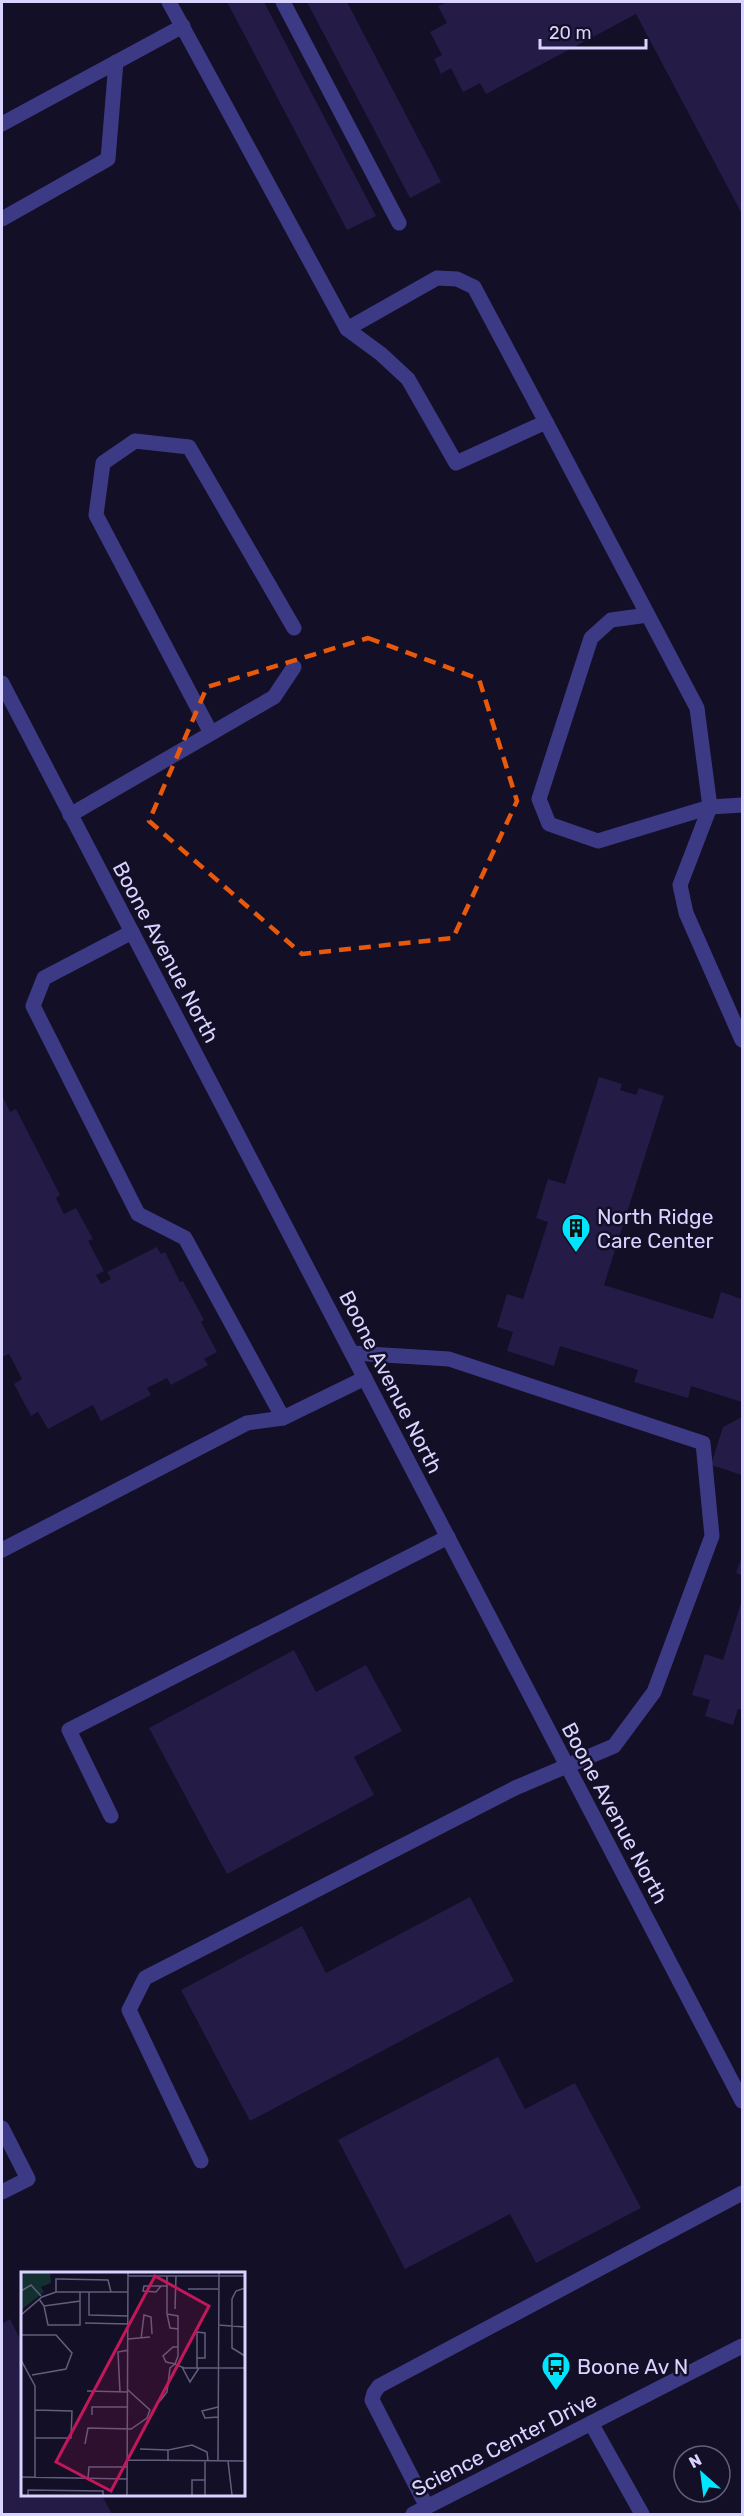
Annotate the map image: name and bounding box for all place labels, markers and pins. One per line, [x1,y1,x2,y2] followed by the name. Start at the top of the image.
[597,1204,714,1253] place label: North Ridge Care Center
[560,1212,592,1254] building icon: North Ridge Care Center
[540,2350,572,2392] bus stop icon: Boone Av N
[577,2354,688,2379] place label: Boone Av N

